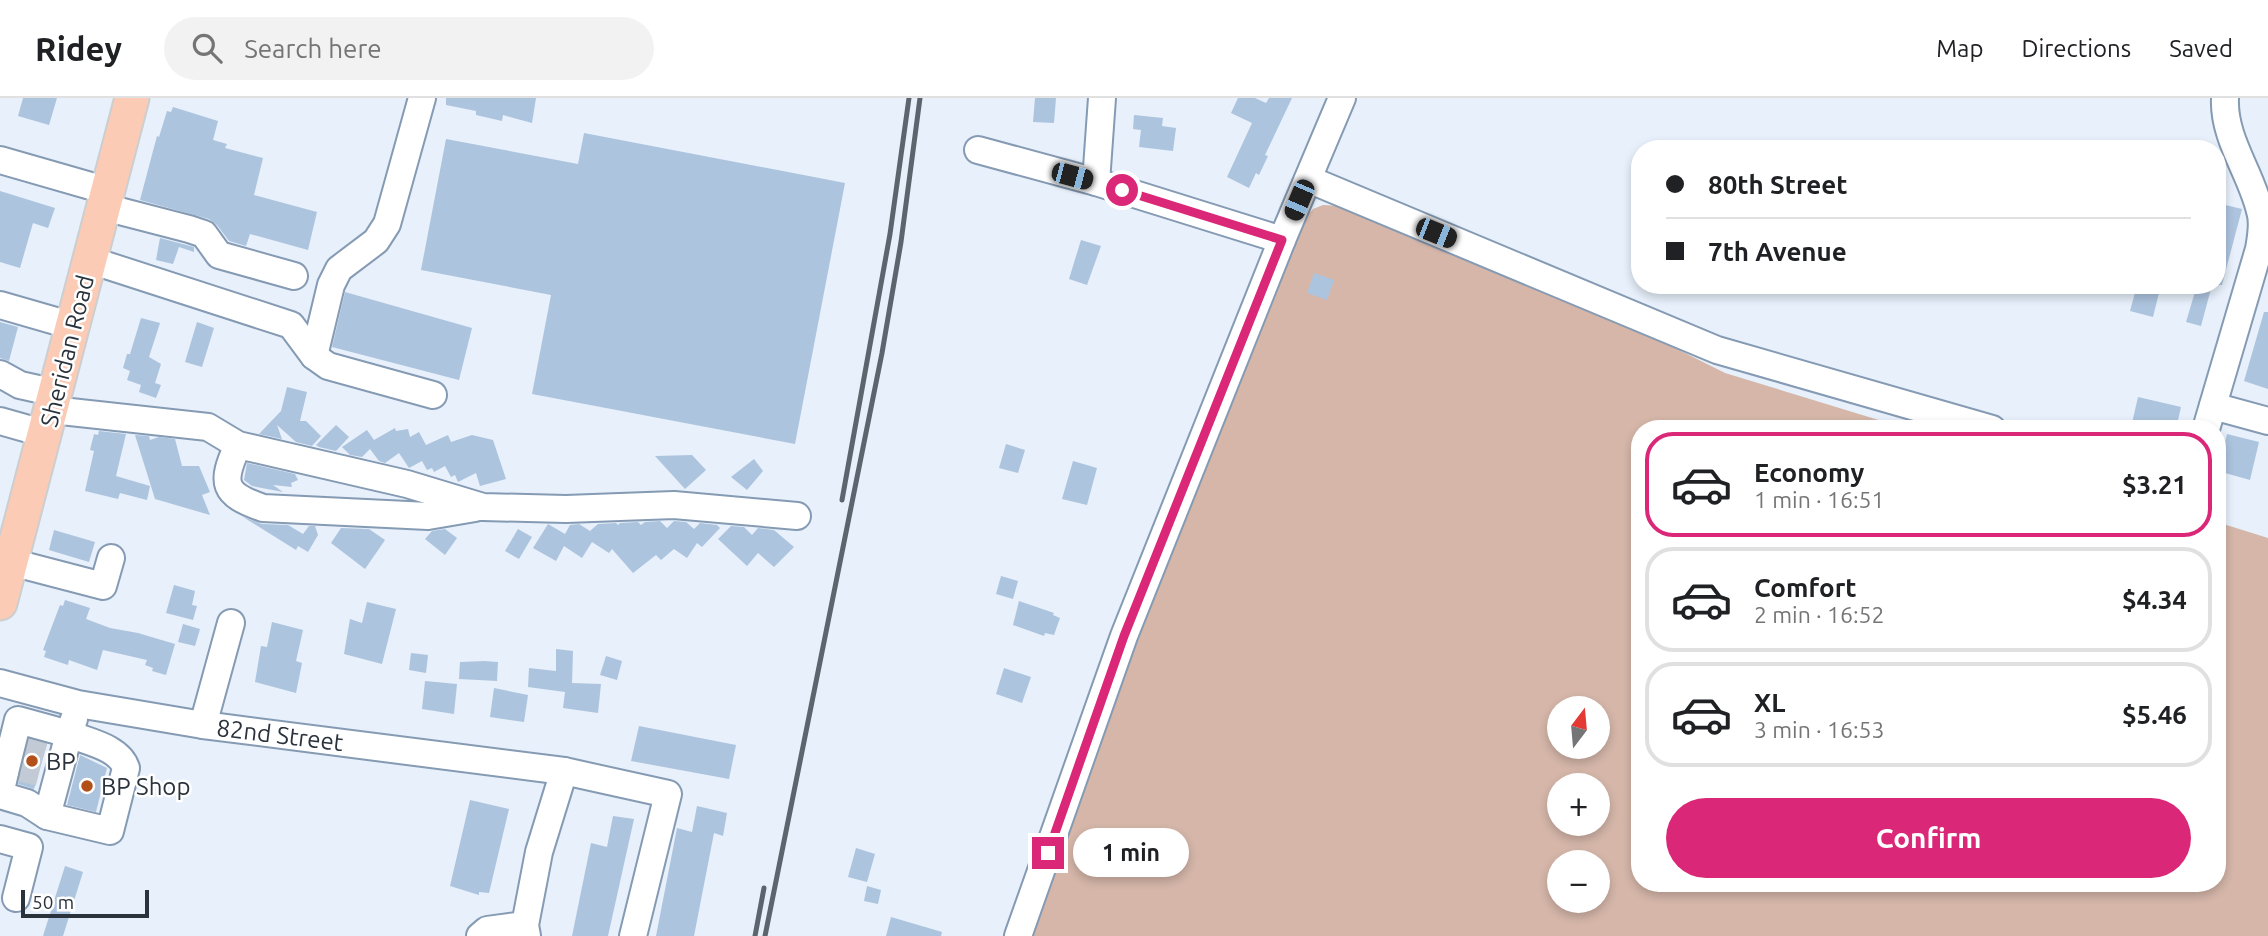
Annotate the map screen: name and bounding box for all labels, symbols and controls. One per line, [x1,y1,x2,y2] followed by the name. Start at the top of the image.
[164,17,654,80] search box
[188,29,226,67] icon: search
[35,30,122,67] text: Ridey
[244,34,382,63] text: Search here
[1936,35,1983,62] text: Map
[2021,35,2131,62] text: Directions
[2169,35,2233,62] text: Saved
[1049,160,1096,192] car
[1708,170,1848,199] text: 80th Street
[1106,174,1138,206] route start
[1282,177,1317,223] car
[1413,215,1460,251] car
[1708,237,1847,266] text: 7th Avenue
[35,272,99,430] street label: Sheridan Road
[1670,453,1733,516] icon: car
[1754,458,1864,487] text: Economy
[2122,470,2187,499] text: $3.21
[1754,487,1885,512] text: 1 min · 16:51
[1670,568,1733,631] icon: car
[1754,573,1857,602] text: Comfort
[2122,585,2187,614] text: $4.34
[1754,602,1885,627] text: 2 min · 16:52
[1670,683,1733,746] icon: car
[1754,688,1785,717] text: XL
[1547,696,1610,760] north arrow
[1547,696,1610,913] map controls
[2122,700,2187,729] text: $5.46
[215,714,345,756] street label: 82nd Street
[1754,717,1885,742] text: 3 min · 16:53
[46,748,76,775] place label: BP
[24,753,40,769] marker: BP
[101,773,190,800] place label: BP Shop
[1547,773,1610,836] button: +
[79,778,95,794] marker: BP Shop
[1666,798,2191,878] button: Confirm
[1072,828,1188,878] callout: 1 min
[1032,837,1064,869] route end
[1102,840,1160,865] text: 1 min
[1547,850,1610,913] button: −
[21,887,149,919] scale bar
[32,891,74,913] text: 50 m

